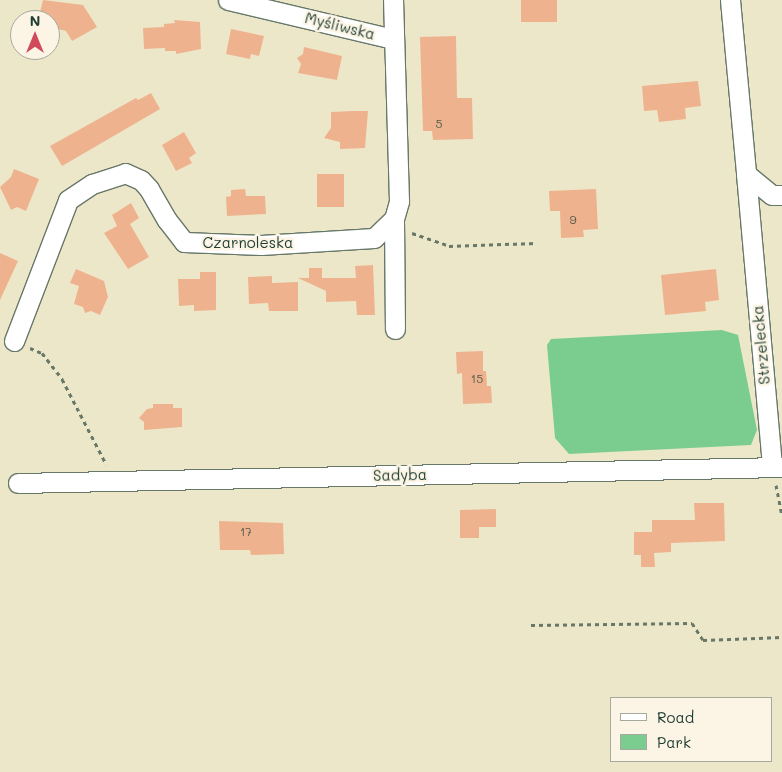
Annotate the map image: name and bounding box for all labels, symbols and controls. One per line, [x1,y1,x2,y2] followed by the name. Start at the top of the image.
[303,9,377,43] street label: Myśliwska
[10,10,60,60] north arrow
[30,11,40,30] text: N
[436,117,442,131] house number: 5
[569,213,577,227] house number: 9
[203,234,293,252] street label: Czarnoleska
[749,305,773,385] street label: Strzelecka
[471,372,483,386] house number: 15
[373,466,427,484] street label: Sadyba
[240,525,252,539] house number: 17
[610,697,772,762] legend
[657,707,694,727] text: Road
[657,732,691,752] text: Park

